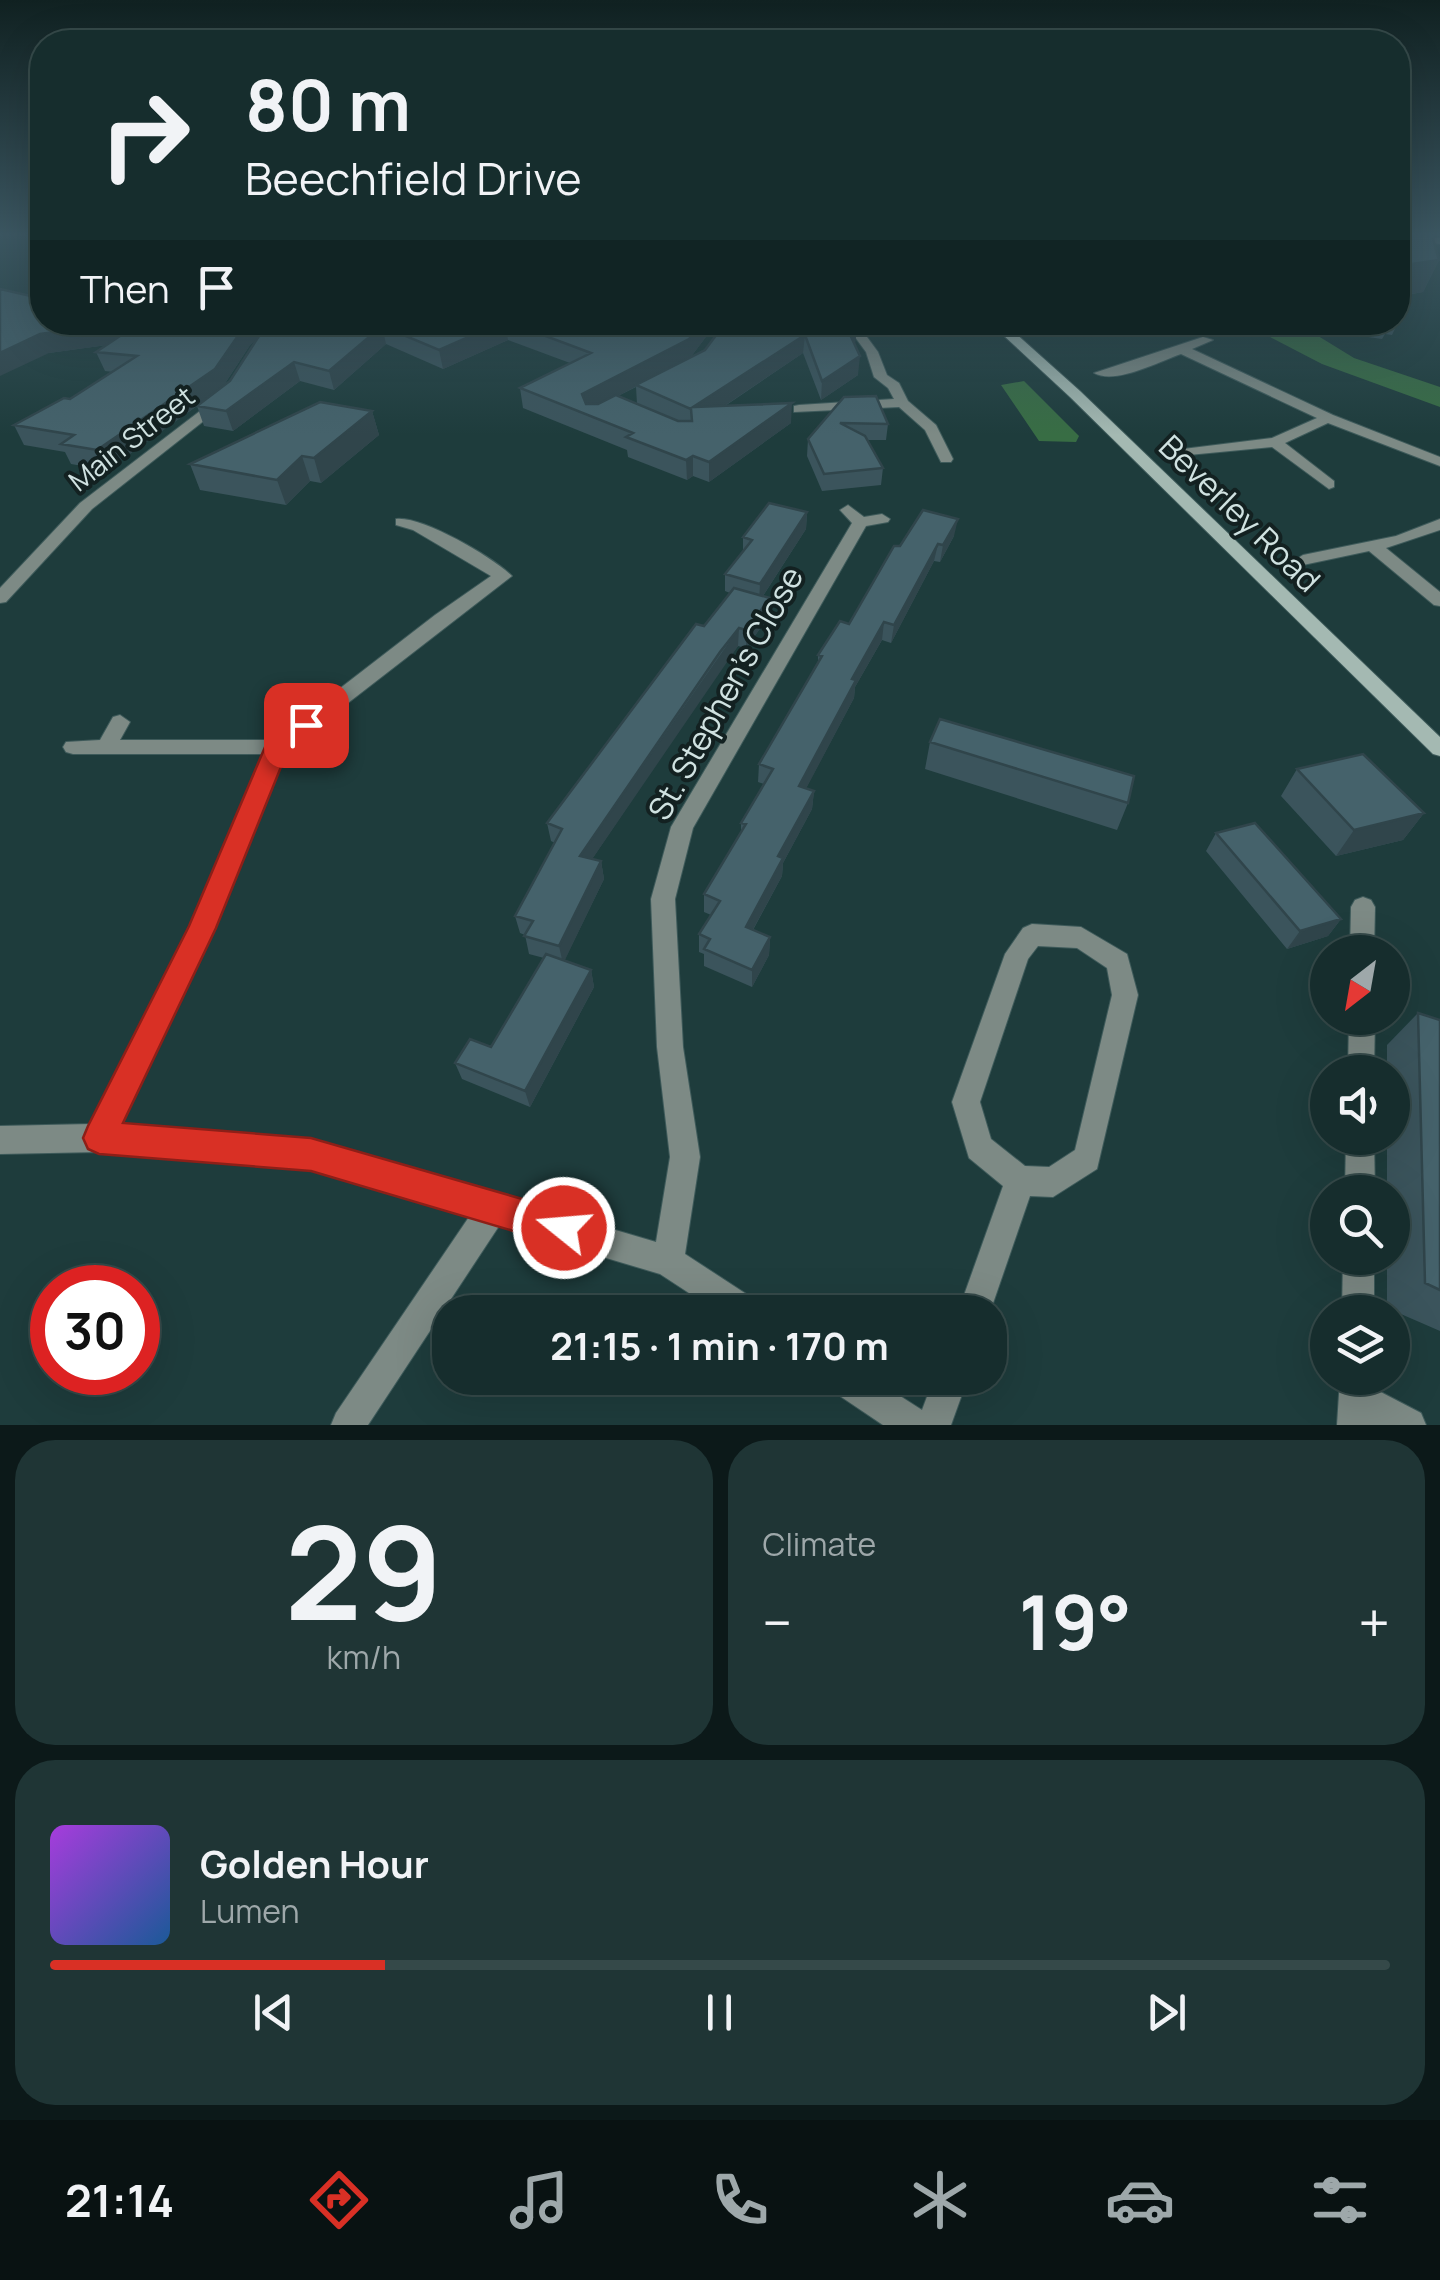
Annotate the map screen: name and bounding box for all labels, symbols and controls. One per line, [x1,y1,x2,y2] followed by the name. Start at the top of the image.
[245,56,411,152] text: 80 m
[80,70,210,200] icon: right
[245,147,582,209] text: Beechfield Drive
[189,260,244,315] icon: arrive
[80,262,169,314] text: Then
[60,377,202,499] street label: Main Street
[1150,425,1330,601] street label: Beverley Road
[637,558,813,828] street label: St. Stephen's Close
[264,683,349,768] pin
[279,698,334,753] icon: arrive
[1310,935,1410,1035] north arrow
[1310,935,1410,1395] map controls
[1310,1055,1410,1155] button: sound
[1310,1175,1410,1275] button: search
[512,1176,616,1280] position arrow
[30,1265,160,1395] speed limit sign: 30
[1310,1295,1410,1395] button: layers
[550,1319,889,1371] text: 21:15 · 1 min · 170 m
[285,1481,443,1659] text: 29
[763,1522,876,1566] text: Climate
[1019,1570,1132,1673] text: 19°
[763,1584,792,1660] text: −
[1358,1584,1390,1660] text: +
[327,1635,401,1679] text: km/h
[200,1837,429,1889] text: Golden Hour
[200,1889,300,1933] text: Lumen
[246,1985,301,2040] icon: previous
[692,1985,747,2040] icon: pause
[1139,1985,1194,2040] icon: next
[304,2165,374,2235] icon: directions
[504,2165,574,2235] icon: music
[705,2165,775,2235] icon: phone
[905,2165,975,2235] icon: climate
[1105,2165,1175,2235] icon: car
[1305,2165,1375,2235] icon: filters
[65,2169,174,2231] text: 21:14

